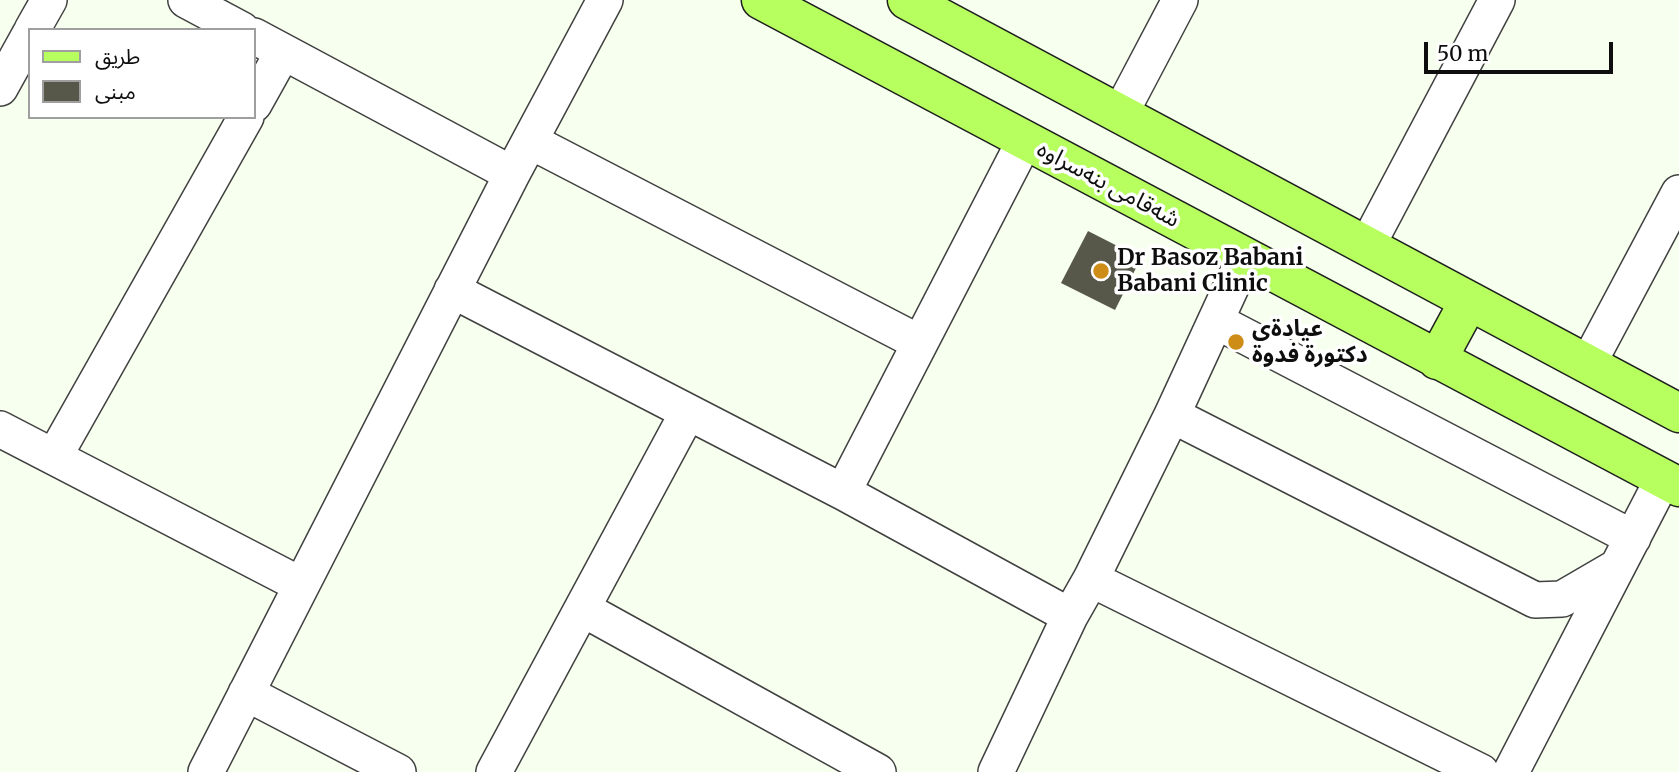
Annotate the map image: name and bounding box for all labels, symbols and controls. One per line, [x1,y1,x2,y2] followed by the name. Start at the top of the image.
[28,28,256,119] legend
[1427,28,1616,72] scale bar
[1437,40,1488,67] text: 50 m
[95,43,140,70] text: طريق
[95,78,136,105] text: مبنى
[1032,136,1184,234] street label: شەقامی بنەسراوە
[1117,244,1303,298] place label: Dr Basoz Babani Babani Clinic
[1091,261,1111,281] marker: Dr Basoz Babani Babani Clinic
[1252,315,1368,369] place label: عيادةی دكتورة فدوة
[1226,332,1246,352] marker: عيادةی دكتورة فدوة

